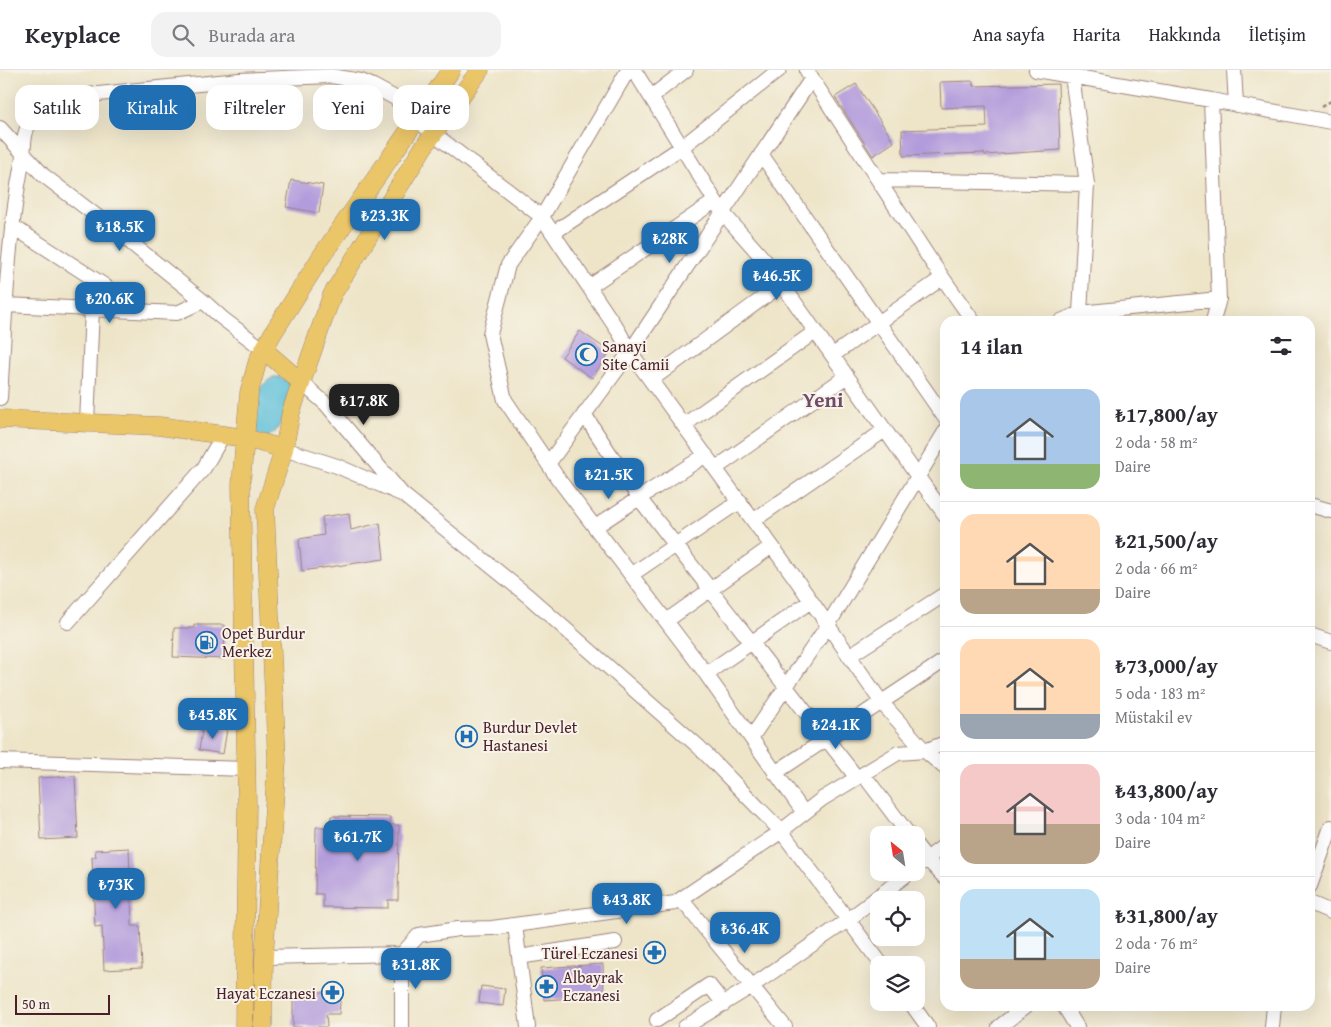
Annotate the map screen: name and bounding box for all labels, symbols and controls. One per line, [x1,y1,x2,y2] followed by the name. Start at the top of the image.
[151,12,501,57] search box
[25,17,121,52] text: Keyplace
[169,21,197,49] icon: search
[209,21,295,49] text: Burada ara
[972,21,1045,48] text: Ana sayfa
[1073,21,1121,48] text: Harita
[1149,21,1221,48] text: Hakkında
[1249,21,1306,48] text: İletişim
[15,85,99,130] chip: Satılık
[109,85,196,130] chip: Kiralık
[206,85,303,130] chip: Filtreler
[313,85,383,130] chip: Yeni
[393,85,469,130] chip: Daire
[344,198,426,241] pin: ₺23.3K
[361,203,409,227] text: ₺23.3K
[79,210,161,252] pin: ₺18.5K
[96,214,144,238] text: ₺18.5K
[640,222,700,264] pin: ₺28K
[653,226,687,250] text: ₺28K
[736,258,818,301] pin: ₺46.5K
[753,263,801,287] text: ₺46.5K
[69,282,151,324] pin: ₺20.6K
[86,286,134,310] text: ₺20.6K
[960,331,1023,362] text: 14 ilan
[1267,332,1295,360] icon: filters
[602,334,670,376] place label: Sanayi Site Camii
[574,343,598,367] mosque icon: Sanayi Site Camii
[323,384,405,426] pin: ₺17.8K
[803,384,844,415] district label: Yeni
[340,388,388,412] text: ₺17.8K
[1115,399,1218,430] text: ₺17,800/ay
[1000,409,1060,469] icon: home
[1115,430,1198,454] text: 2 oda · 58 m²
[1115,454,1151,478] text: Daire
[568,458,650,500] pin: ₺21.5K
[585,462,633,486] text: ₺21.5K
[1115,525,1218,556] text: ₺21,500/ay
[1000,534,1060,594] icon: home
[1115,556,1198,580] text: 2 oda · 66 m²
[1115,580,1151,604] text: Daire
[222,621,305,663] place label: Opet Burdur Merkez
[194,630,218,654] fuel station icon: Opet Burdur Merkez
[1115,650,1218,681] text: ₺73,000/ay
[1000,659,1060,719] icon: home
[1115,681,1205,705] text: 5 oda · 183 m²
[172,698,254,740] pin: ₺45.8K
[189,702,237,726] text: ₺45.8K
[1115,705,1192,729] text: Müstakil ev
[795,708,877,750] pin: ₺24.1K
[812,712,860,736] text: ₺24.1K
[483,715,578,757] place label: Burdur Devlet Hastanesi
[455,724,479,748] hospital icon: Burdur Devlet Hastanesi
[1115,775,1218,806] text: ₺43,800/ay
[1000,784,1060,844] icon: home
[1115,806,1205,830] text: 3 oda · 104 m²
[317,820,399,862] pin: ₺61.7K
[334,824,382,848] text: ₺61.7K
[870,826,925,881] north arrow
[870,826,925,1011] map controls
[1115,830,1151,854] text: Daire
[86,868,146,910] pin: ₺73K
[99,872,133,896] text: ₺73K
[586,882,668,925] pin: ₺43.8K
[603,887,651,911] text: ₺43.8K
[870,891,925,946] button: locate
[1115,900,1218,931] text: ₺31,800/ay
[1000,909,1060,969] icon: home
[704,912,786,954] pin: ₺36.4K
[721,916,769,940] text: ₺36.4K
[1115,931,1198,955] text: 2 oda · 76 m²
[541,941,639,965] place label: Türel Eczanesi
[642,941,666,965] pharmacy icon: Türel Eczanesi
[375,948,457,990] pin: ₺31.8K
[392,952,440,976] text: ₺31.8K
[1115,955,1151,979] text: Daire
[870,956,925,1011] button: layers
[563,965,624,1007] place label: Albayrak Eczanesi
[535,974,559,998] pharmacy icon: Albayrak Eczanesi
[216,981,317,1005] place label: Hayat Eczanesi
[320,981,344,1005] pharmacy icon: Hayat Eczanesi
[15,992,110,1015] scale bar
[22,994,50,1014] text: 50 m

